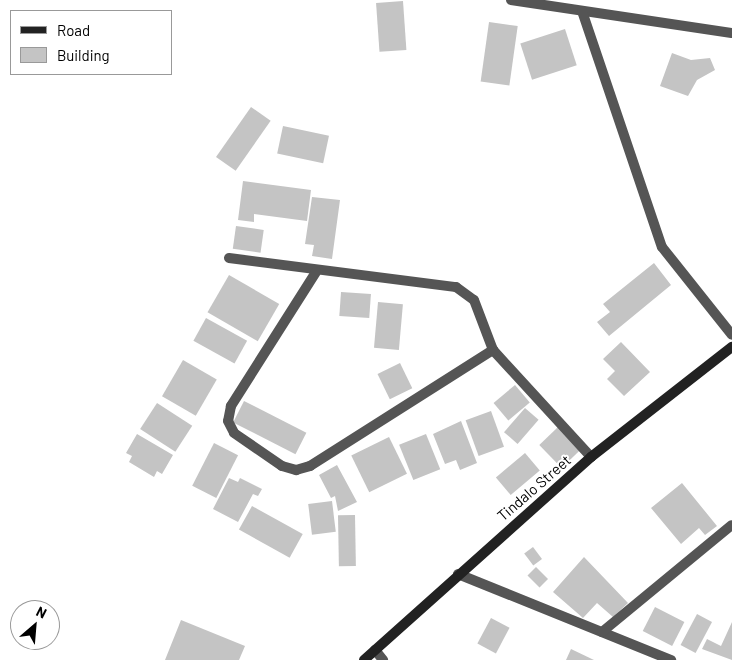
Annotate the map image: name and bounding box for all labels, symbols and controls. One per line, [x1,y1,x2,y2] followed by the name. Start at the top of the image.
[10,10,172,75] legend
[57,21,90,39] text: Road
[57,46,110,64] text: Building
[494,451,574,525] street label: Tindalo Street
[10,600,60,650] north arrow
[34,602,50,622] text: N

